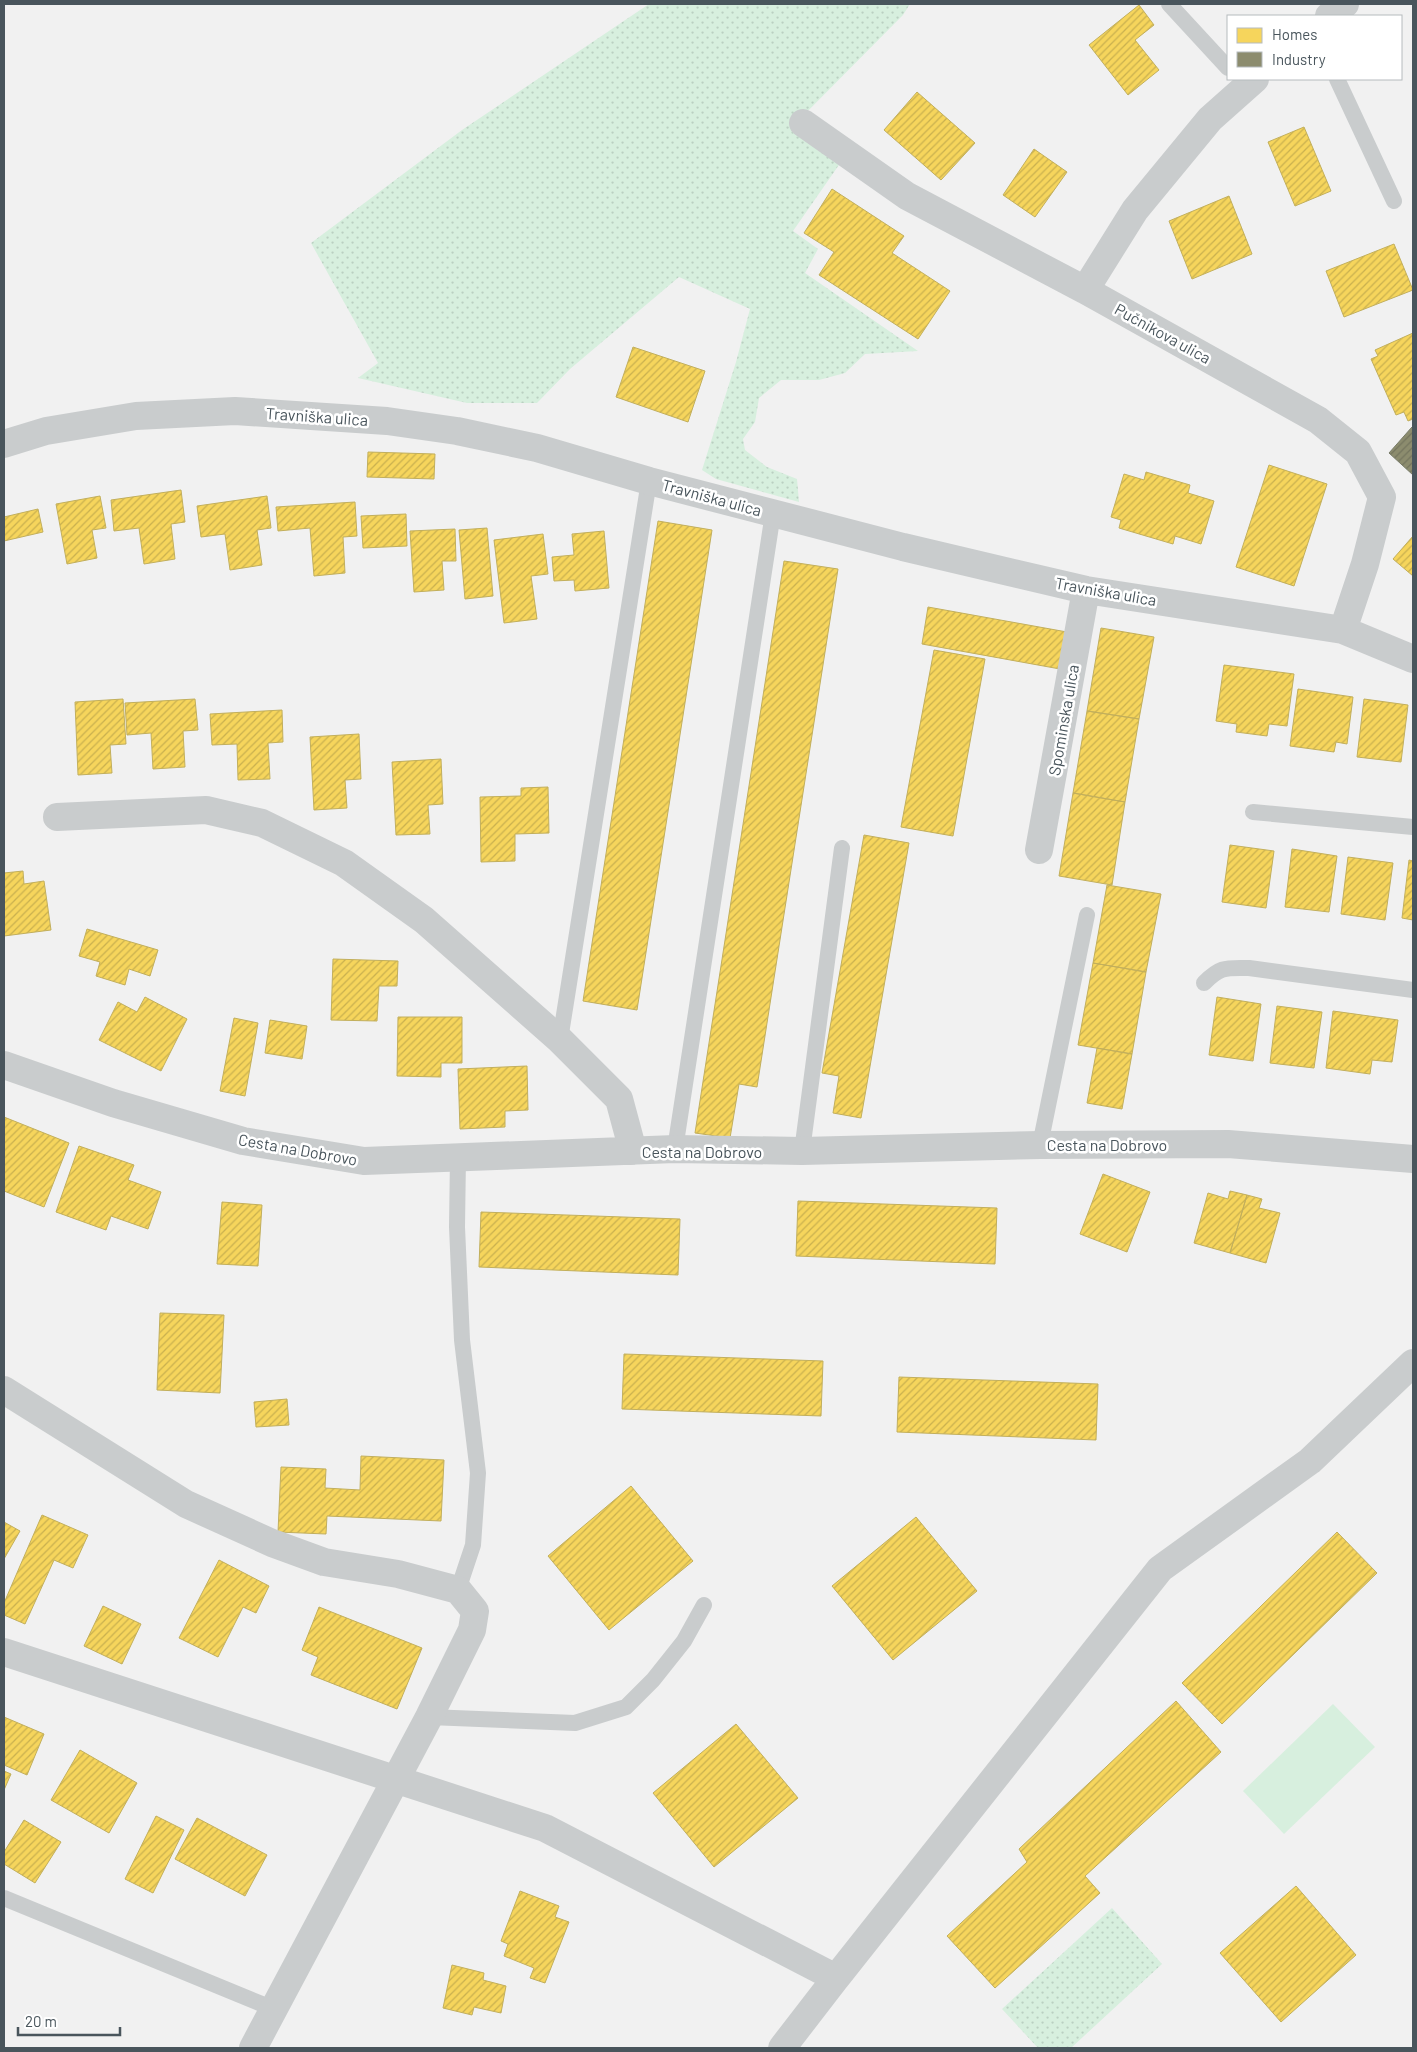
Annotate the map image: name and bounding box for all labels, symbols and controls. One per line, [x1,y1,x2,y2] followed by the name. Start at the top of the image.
[1227,15,1402,80] legend
[1272,25,1317,43] text: Homes
[1272,50,1326,68] text: Industry
[1112,299,1214,367] street label: Pučnikova ulica
[265,403,369,429] street label: Travniška ulica
[660,475,764,519] street label: Travniška ulica
[1054,573,1158,609] street label: Travniška ulica
[1044,663,1082,777] street label: Spominska ulica
[237,1129,359,1169] street label: Cesta na Dobrovo
[1047,1135,1167,1154] street label: Cesta na Dobrovo
[642,1142,762,1161] street label: Cesta na Dobrovo
[18,2004,120,2036] scale bar
[25,2012,57,2030] text: 20 m

